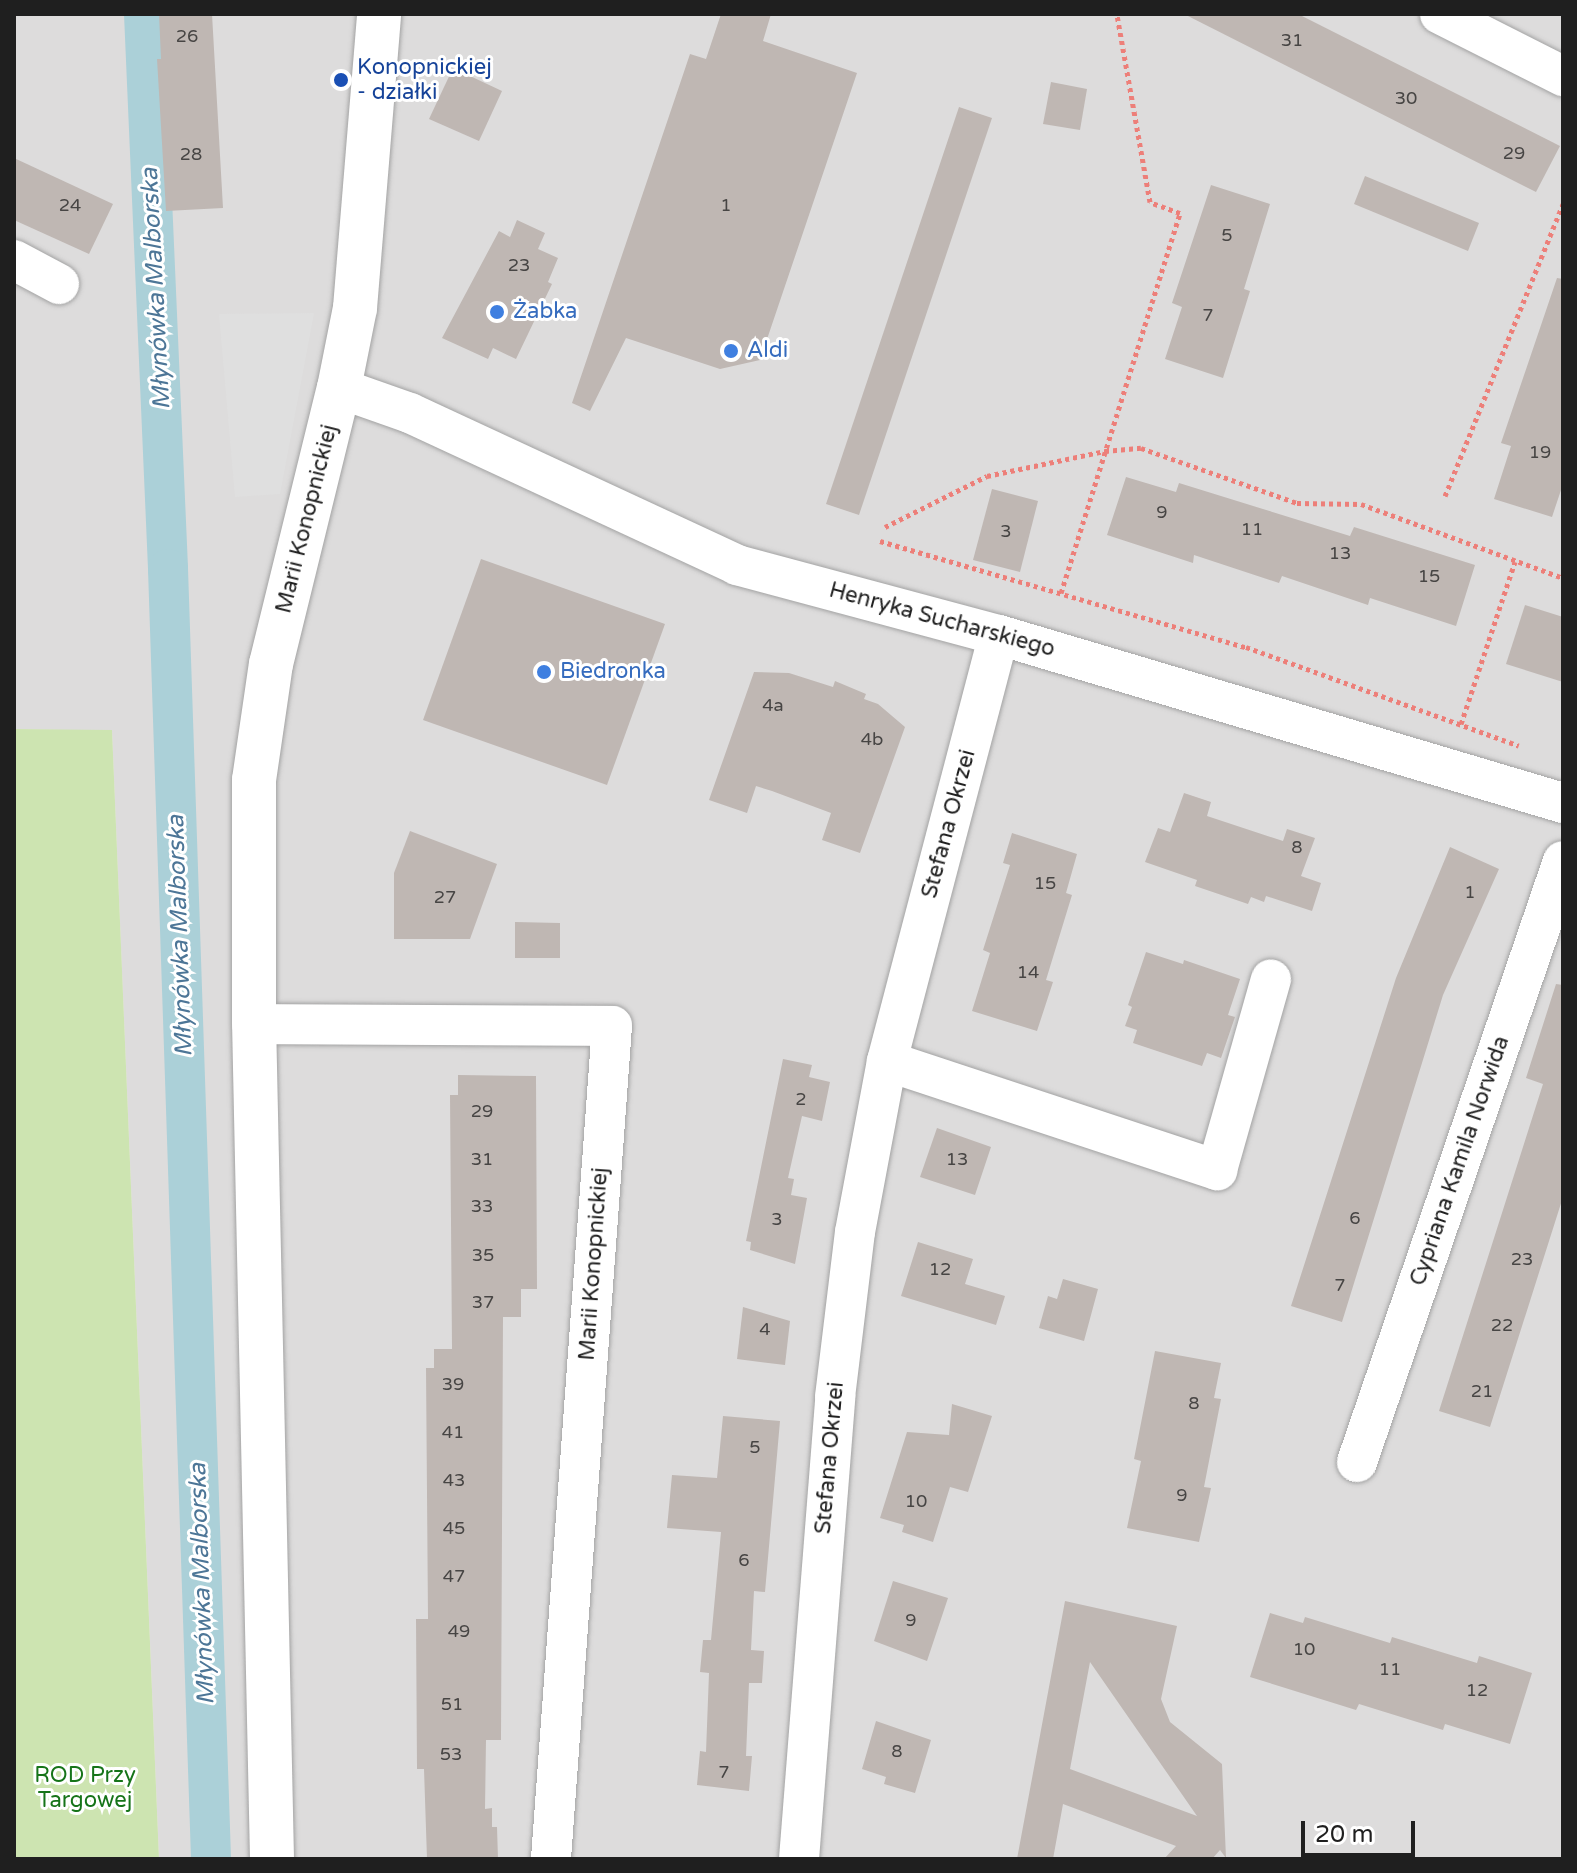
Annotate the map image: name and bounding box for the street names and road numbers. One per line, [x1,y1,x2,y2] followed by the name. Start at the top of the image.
[271,422,343,616] street label: Marii Konopnickiej
[826,577,1058,663] street label: Henryka Sucharskiego
[916,747,982,901] street label: Stefana Okrzei
[1405,1033,1515,1289] street label: Cypriana Kamila Norwida
[574,1167,614,1361] street label: Marii Konopnickiej
[810,1381,850,1535] street label: Stefana Okrzei

